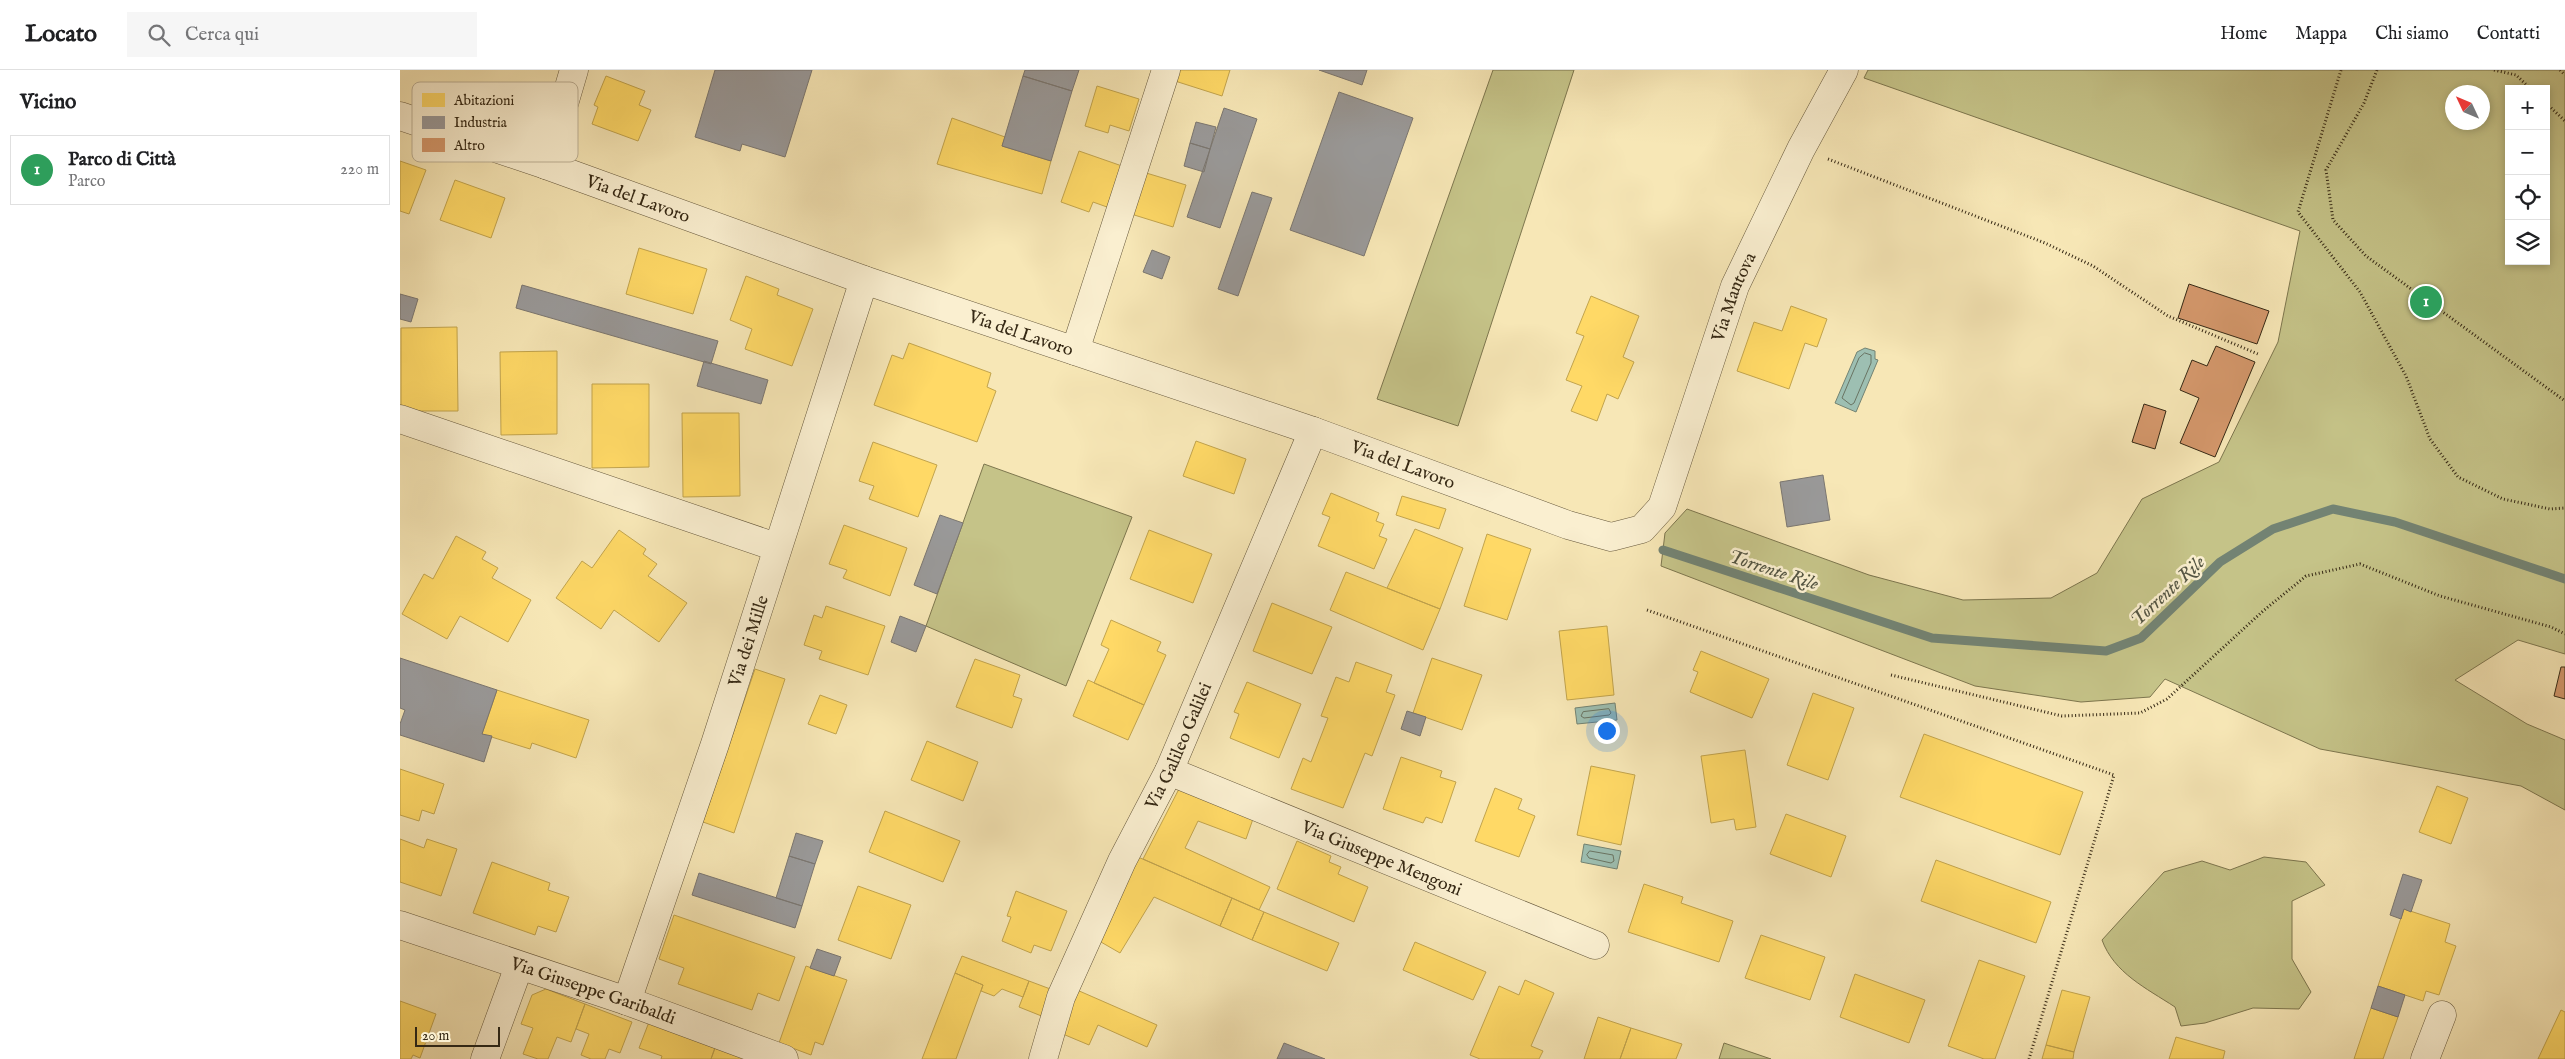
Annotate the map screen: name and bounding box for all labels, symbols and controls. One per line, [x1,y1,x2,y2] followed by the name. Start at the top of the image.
[127,12,477,57] search box
[25,19,97,50] text: Locato
[145,21,173,49] icon: search
[185,23,259,47] text: Cerca qui
[2220,23,2267,46] text: Home
[2295,23,2347,46] text: Mappa
[2375,23,2449,46] text: Chi siamo
[2477,23,2540,46] text: Contatti
[412,82,578,162] legend
[2445,85,2490,130] north arrow
[2505,85,2550,265] map controls
[2505,85,2550,130] button: +
[20,89,76,116] text: Vicino
[453,92,515,110] text: Abitazioni
[454,114,508,132] text: Industria
[2505,130,2550,175] button: −
[453,137,485,155] text: Altro
[68,148,176,172] text: Parco di Città
[34,160,40,180] text: 1
[340,160,379,180] text: 220 m
[581,170,693,229] street label: Via del Lavoro
[68,172,105,192] text: Parco
[2505,175,2550,220] button: locate
[2505,220,2550,265] button: layers
[1707,249,1763,346] street label: Via Mantova
[2410,283,2442,321] pin: 1
[964,306,1076,363] street label: Via del Lavoro
[1347,436,1458,495] street label: Via del Lavoro
[1725,545,1822,597] water label: Torrente Rile
[2126,551,2211,632] water label: Torrente Rile
[724,593,775,691] street label: Via dei Mille
[1140,679,1218,815] street label: Via Galileo Galilei
[1594,718,1620,744] your location
[1297,816,1465,902] street label: Via Giuseppe Mengoni
[506,952,679,1031] street label: Via Giuseppe Garibaldi
[415,1024,500,1047] scale bar
[422,1027,449,1045] text: 20 m

